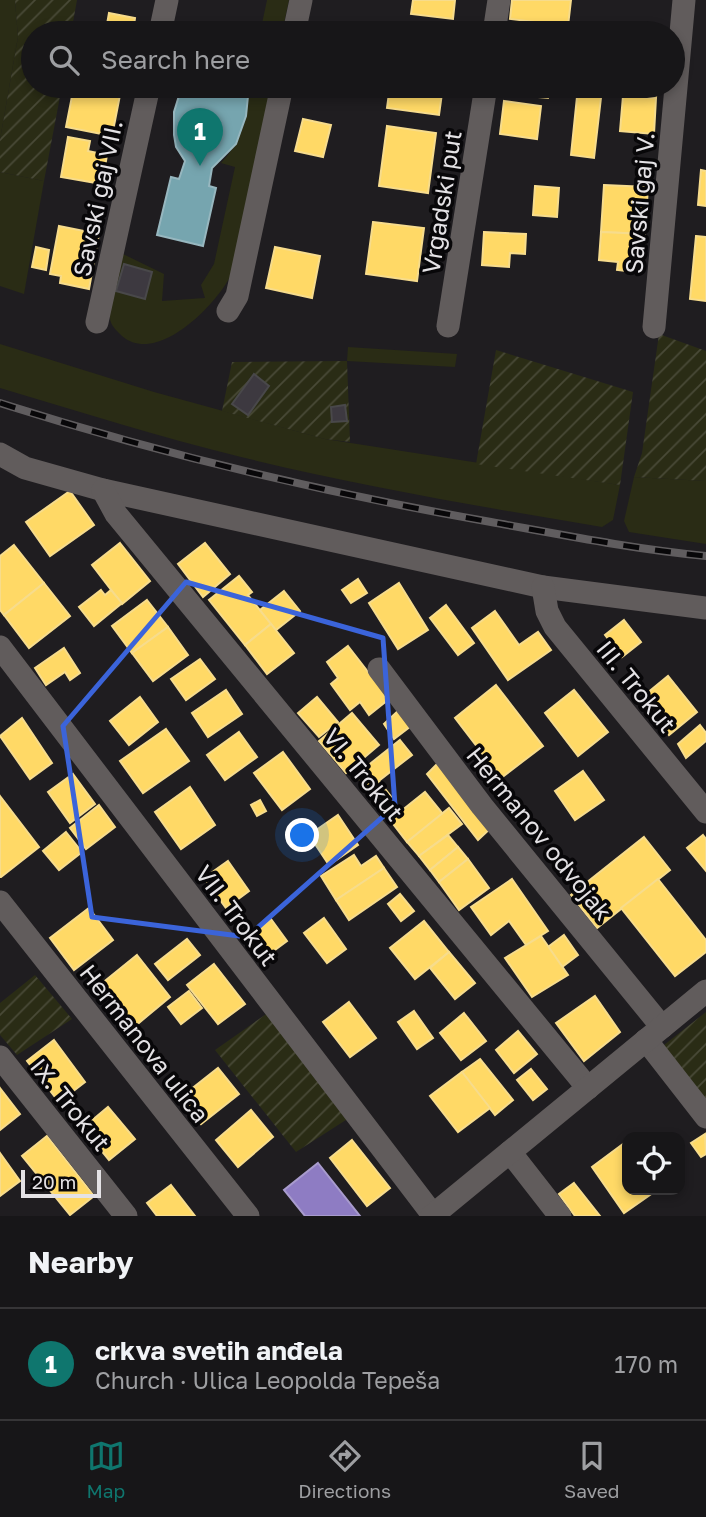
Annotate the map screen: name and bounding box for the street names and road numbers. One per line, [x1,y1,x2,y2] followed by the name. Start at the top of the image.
[66,117,128,279] street label: Savski gaj VII.
[415,128,467,276] street label: Vrgadski put
[618,131,660,275] street label: Savski gaj V.
[591,634,683,738] street label: III. Trokut
[318,722,410,826] street label: VI. Trokut
[461,741,619,925] street label: Hermanov odvojak
[190,859,284,971] street label: VII. Trokut
[74,958,216,1128] street label: Hermanova ulica
[25,1052,117,1156] street label: IX. Trokut

